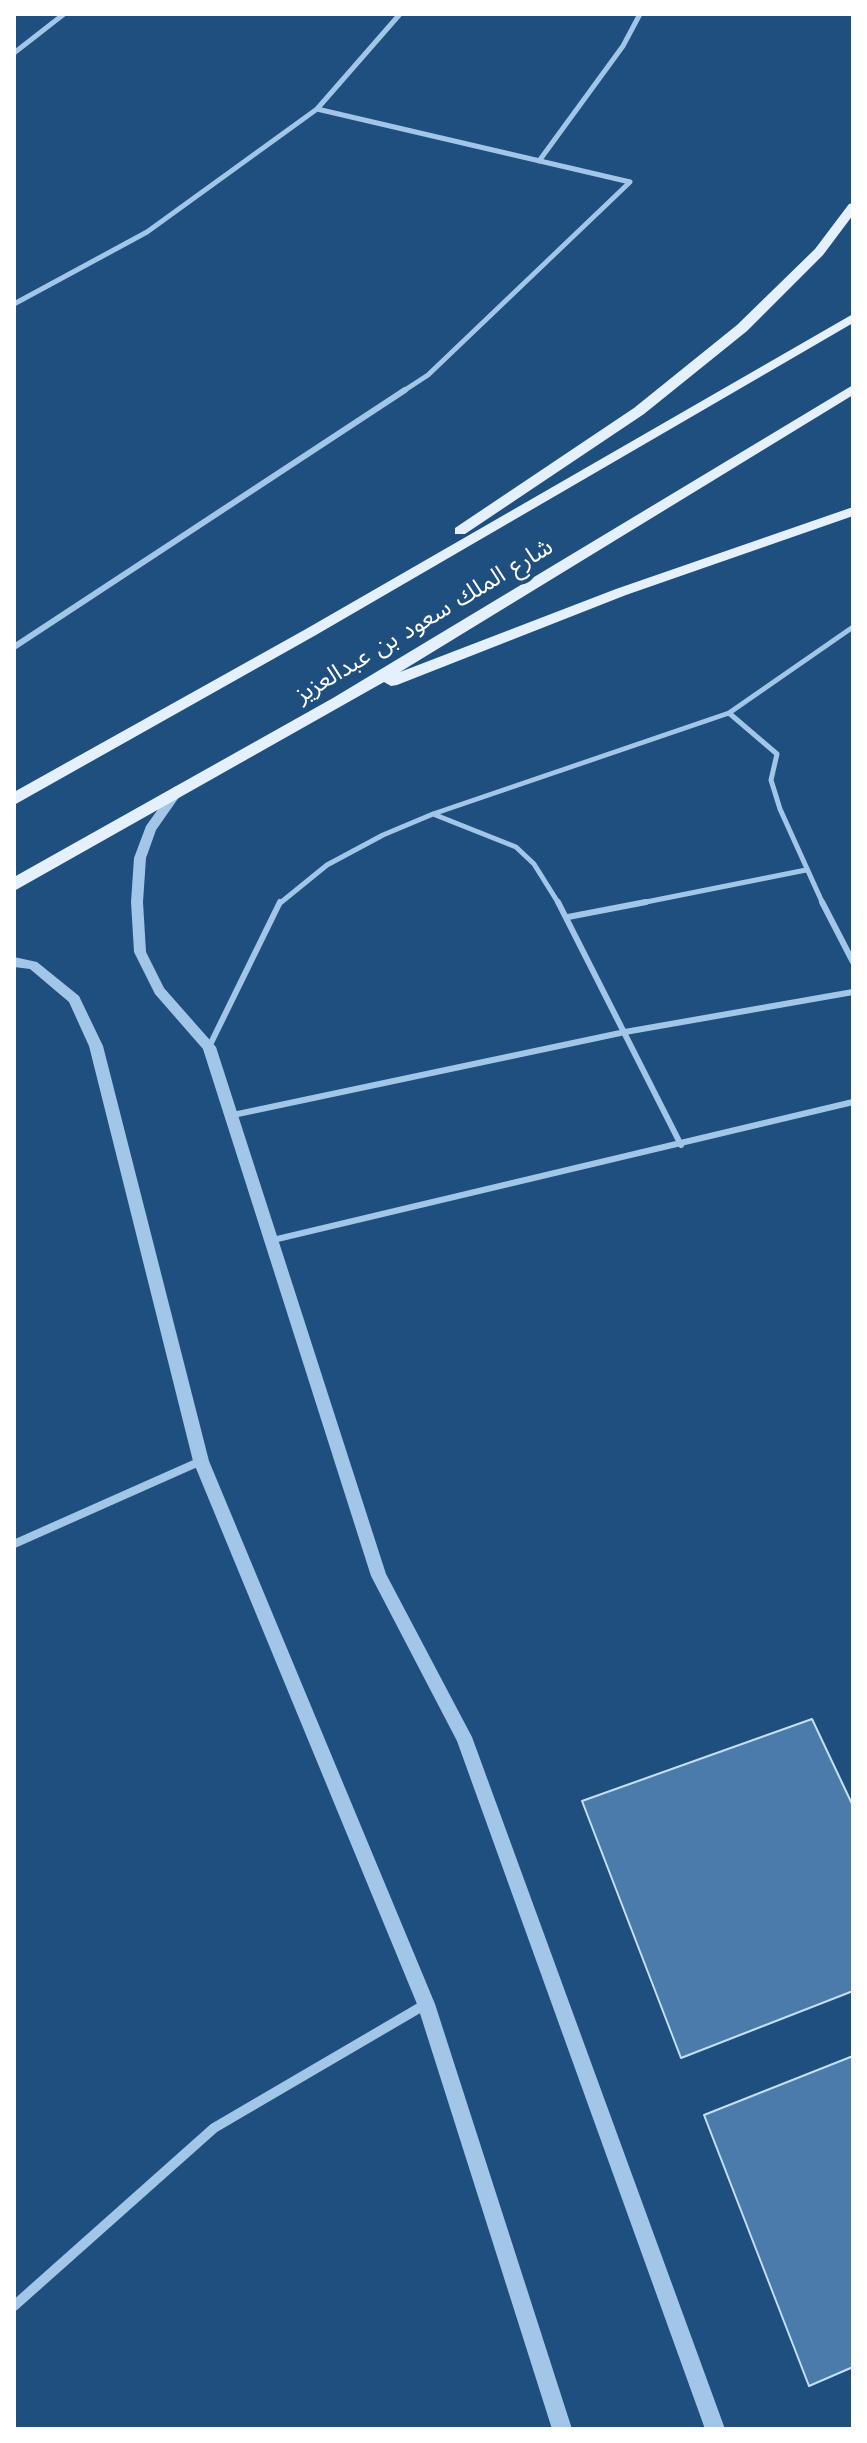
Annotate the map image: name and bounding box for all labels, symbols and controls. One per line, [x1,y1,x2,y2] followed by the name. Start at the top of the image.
[290,533,558,709] street label: شارع الملك سعود بن عبدالعزيز

